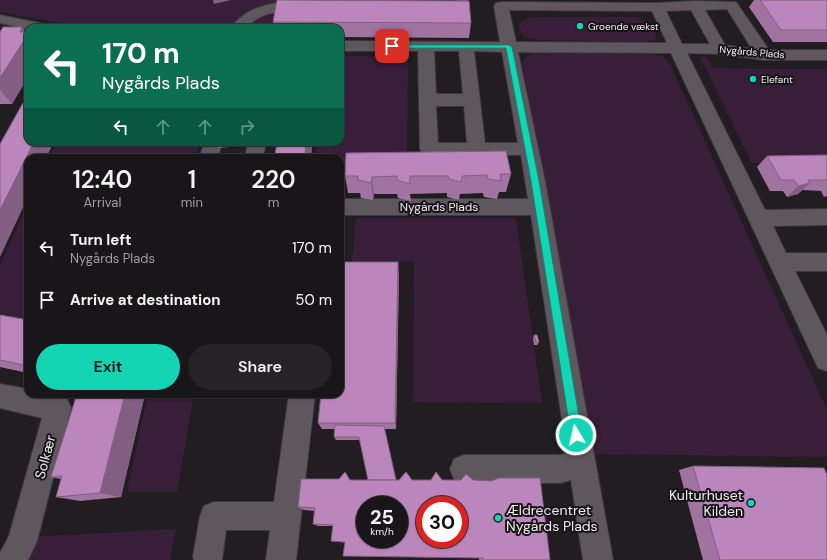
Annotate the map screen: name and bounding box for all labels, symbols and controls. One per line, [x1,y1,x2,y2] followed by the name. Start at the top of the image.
[588,20,659,33] place label: Groende vækst
[575,21,585,31] marker: Groende vækst
[375,29,409,63] pin
[102,35,180,72] text: 170 m
[381,35,403,57] icon: arrive
[36,40,88,92] icon: left
[719,43,785,61] street label: Nygårds Plads
[102,71,220,95] text: Nygårds Plads
[761,73,793,86] place label: Elefant
[748,74,758,84] marker: Elefant
[110,116,132,138] icon: left
[152,116,174,138] icon: ahead
[194,116,216,138] icon: ahead
[236,116,258,138] icon: right
[72,164,132,195] text: 12:40
[188,164,196,195] text: 1
[251,164,296,195] text: 220
[83,194,121,211] text: Arrival
[181,194,203,211] text: min
[268,194,279,211] text: m
[400,199,478,215] street label: Nygårds Plads
[70,230,131,250] text: Turn left
[36,237,58,259] icon: left
[292,238,332,258] text: 170 m
[70,250,155,267] text: Nygårds Plads
[36,289,58,311] icon: arrive
[70,290,221,310] text: Arrive at destination
[295,290,332,310] text: 50 m
[36,344,180,390] button: Exit
[188,344,332,390] button: Share
[555,414,597,456] position arrow
[31,433,59,481] street label: Solkær
[669,486,743,520] place label: Kulturhuset Kilden
[416,496,468,548] speed limit sign: 30
[746,498,756,508] marker: Kulturhuset Kilden
[506,501,598,535] place label: Ældrecentret Nygårds Plads
[370,504,394,530] text: 25
[493,513,503,523] marker: Ældrecentret Nygårds Plads
[370,525,394,538] text: km/h

